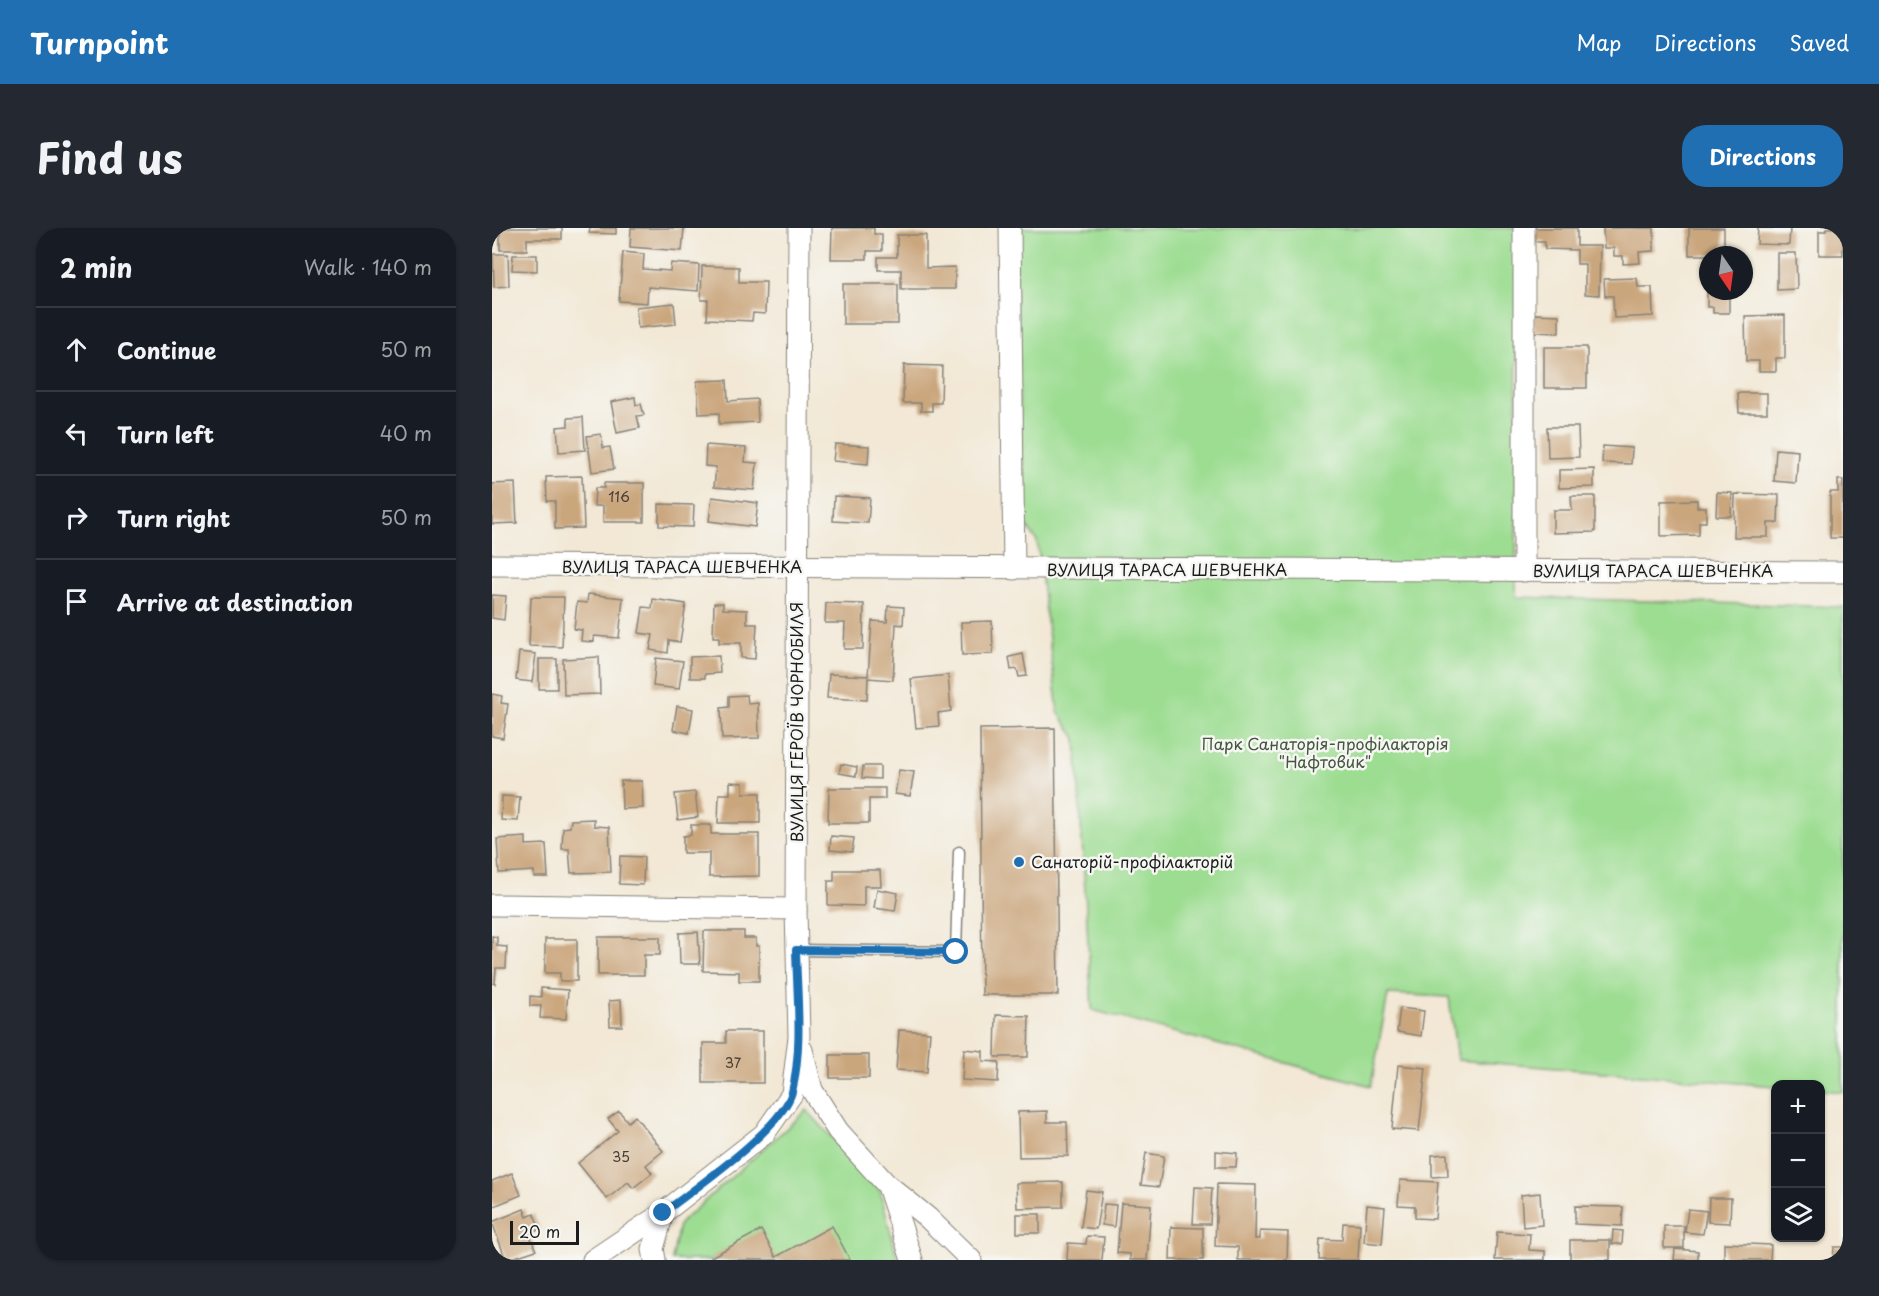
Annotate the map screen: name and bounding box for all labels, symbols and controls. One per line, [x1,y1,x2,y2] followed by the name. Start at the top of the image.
[30,21,169,64] text: Turnpoint
[1576,26,1621,58] text: Map
[1654,26,1756,58] text: Directions
[1789,26,1849,58] text: Saved
[36,125,183,188] text: Find us
[1682,125,1843,187] button: Directions
[1699,246,1753,300] north arrow
[60,248,133,287] text: 2 min
[304,252,432,282] text: Walk · 140 m
[60,333,93,366] icon: ahead
[117,333,216,366] text: Continue
[380,334,432,364] text: 50 m
[60,417,93,450] icon: left
[117,417,214,450] text: Turn left
[380,418,432,448] text: 40 m
[608,486,630,507] house number: 116
[60,501,93,534] icon: right
[117,501,230,534] text: Turn right
[380,502,432,532] text: 50 m
[562,554,802,578] street label: ВУЛИЦЯ ТАРАСА ШЕВЧЕНКА
[1047,557,1287,581] street label: ВУЛИЦЯ ТАРАСА ШЕВЧЕНКА
[1533,558,1773,582] street label: ВУЛИЦЯ ТАРАСА ШЕВЧЕНКА
[60,585,93,618] icon: arrive
[117,585,353,618] text: Arrive at destination
[784,602,808,842] street label: ВУЛИЦЯ ГЕРОЇВ ЧОРНОБИЛЯ
[1201,731,1449,773] park label: Парк Санаторія-профілакторія "Нафтовик"
[1031,849,1233,873] place label: Санаторій-профілакторій
[1012,855,1026,869] marker: Санаторій-профілакторій
[942,938,968,964] route start
[725,1052,742,1073] house number: 37
[1771,1080,1825,1242] map controls
[1771,1080,1825,1134] button: +
[1771,1134,1825,1188] button: −
[612,1146,630,1167] house number: 35
[1771,1188,1825,1242] button: layers
[649,1199,675,1225] route end
[510,1218,579,1246] scale bar
[519,1219,560,1243] text: 20 m

